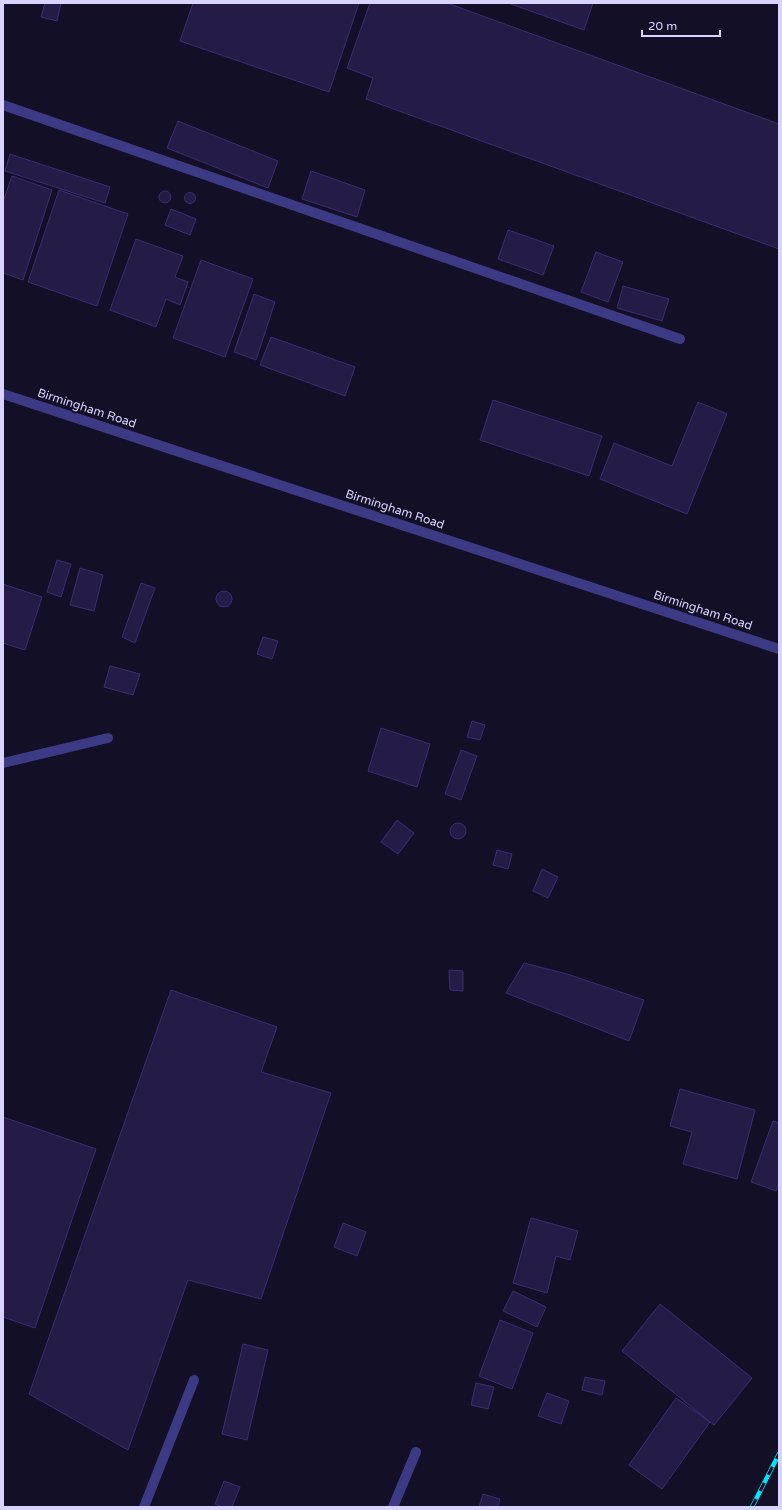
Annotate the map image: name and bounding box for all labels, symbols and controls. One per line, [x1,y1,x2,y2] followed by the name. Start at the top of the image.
[642,12,720,38] scale bar
[648,19,677,33] text: 20 m
[36,385,138,431] street label: Birmingham Road
[344,486,446,532] street label: Birmingham Road
[652,587,754,633] street label: Birmingham Road

